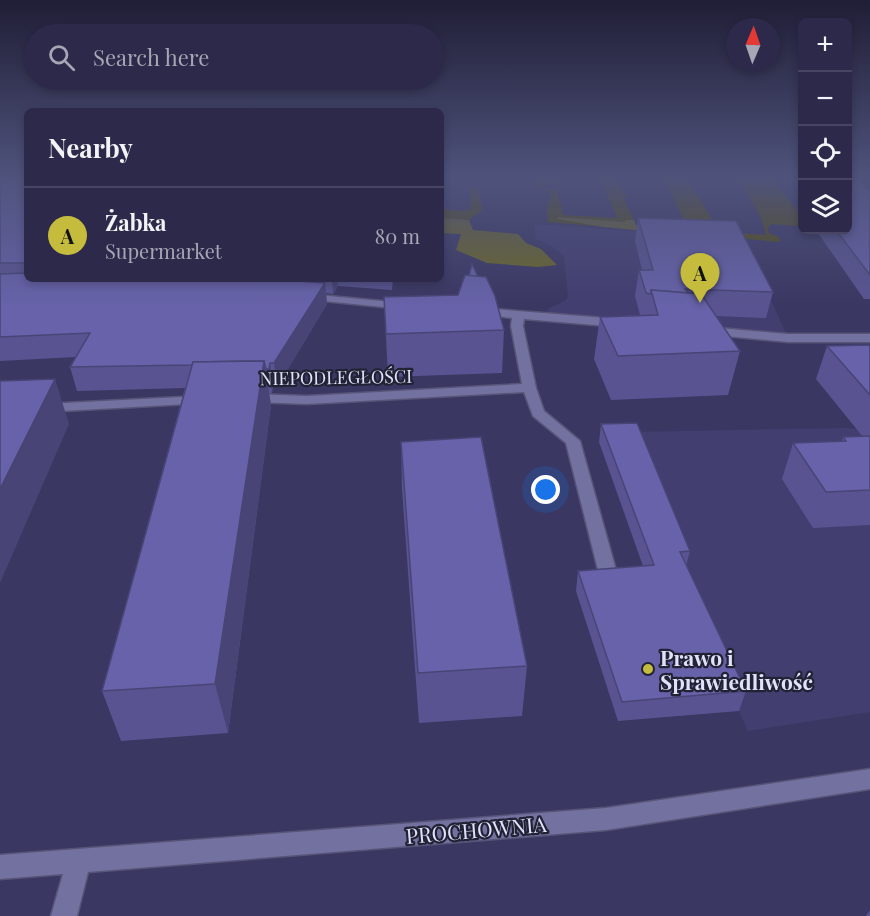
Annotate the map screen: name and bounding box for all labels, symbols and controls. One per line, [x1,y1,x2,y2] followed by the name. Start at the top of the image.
[726,18,780,72] north arrow
[798,18,852,234] map controls
[798,18,852,72] button: +
[24,24,444,90] search box
[45,41,78,74] icon: search
[93,42,209,72] text: Search here
[798,72,852,126] button: −
[798,126,852,180] button: locate
[48,130,133,165] text: Nearby
[798,180,852,234] button: layers
[105,207,167,237] text: Żabka
[61,222,74,249] text: A
[375,222,420,249] text: 80 m
[105,237,222,264] text: Supermarket
[680,254,720,303] pin: A
[259,364,413,390] street label: NIEPODLEGŁOŚCI
[531,475,560,504] your location
[660,643,813,695] place label: Prawo i Sprawiedliwość
[641,662,655,676] marker: Prawo i Sprawiedliwość
[404,809,548,849] street label: PROCHOWNIA

